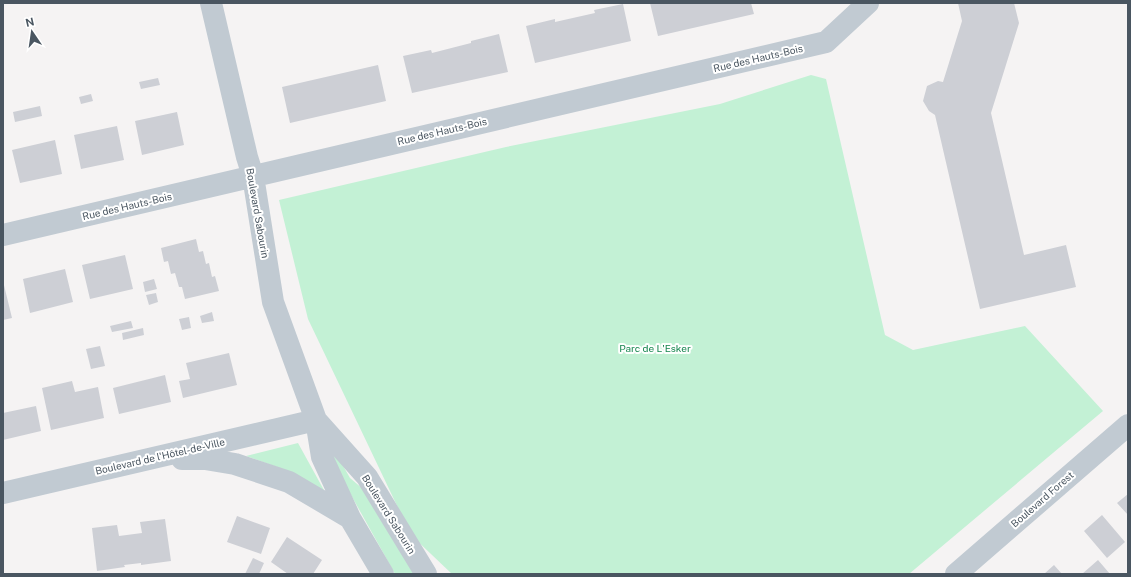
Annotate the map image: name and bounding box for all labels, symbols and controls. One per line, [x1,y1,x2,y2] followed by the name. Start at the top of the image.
[12,12,52,52] north arrow
[24,15,35,29] text: N
[712,42,804,74] street label: Rue des Hauts-Bois
[396,115,488,147] street label: Rue des Hauts-Bois
[244,167,272,259] street label: Boulevard Sabourin
[81,190,173,222] street label: Rue des Hauts-Bois
[619,342,691,354] park label: Parc de L'Esker
[94,435,226,477] street label: Boulevard de l'Hôtel-de-Ville
[1008,468,1076,529] street label: Boulevard Forest
[360,472,418,556] street label: Boulevard Sabourin

